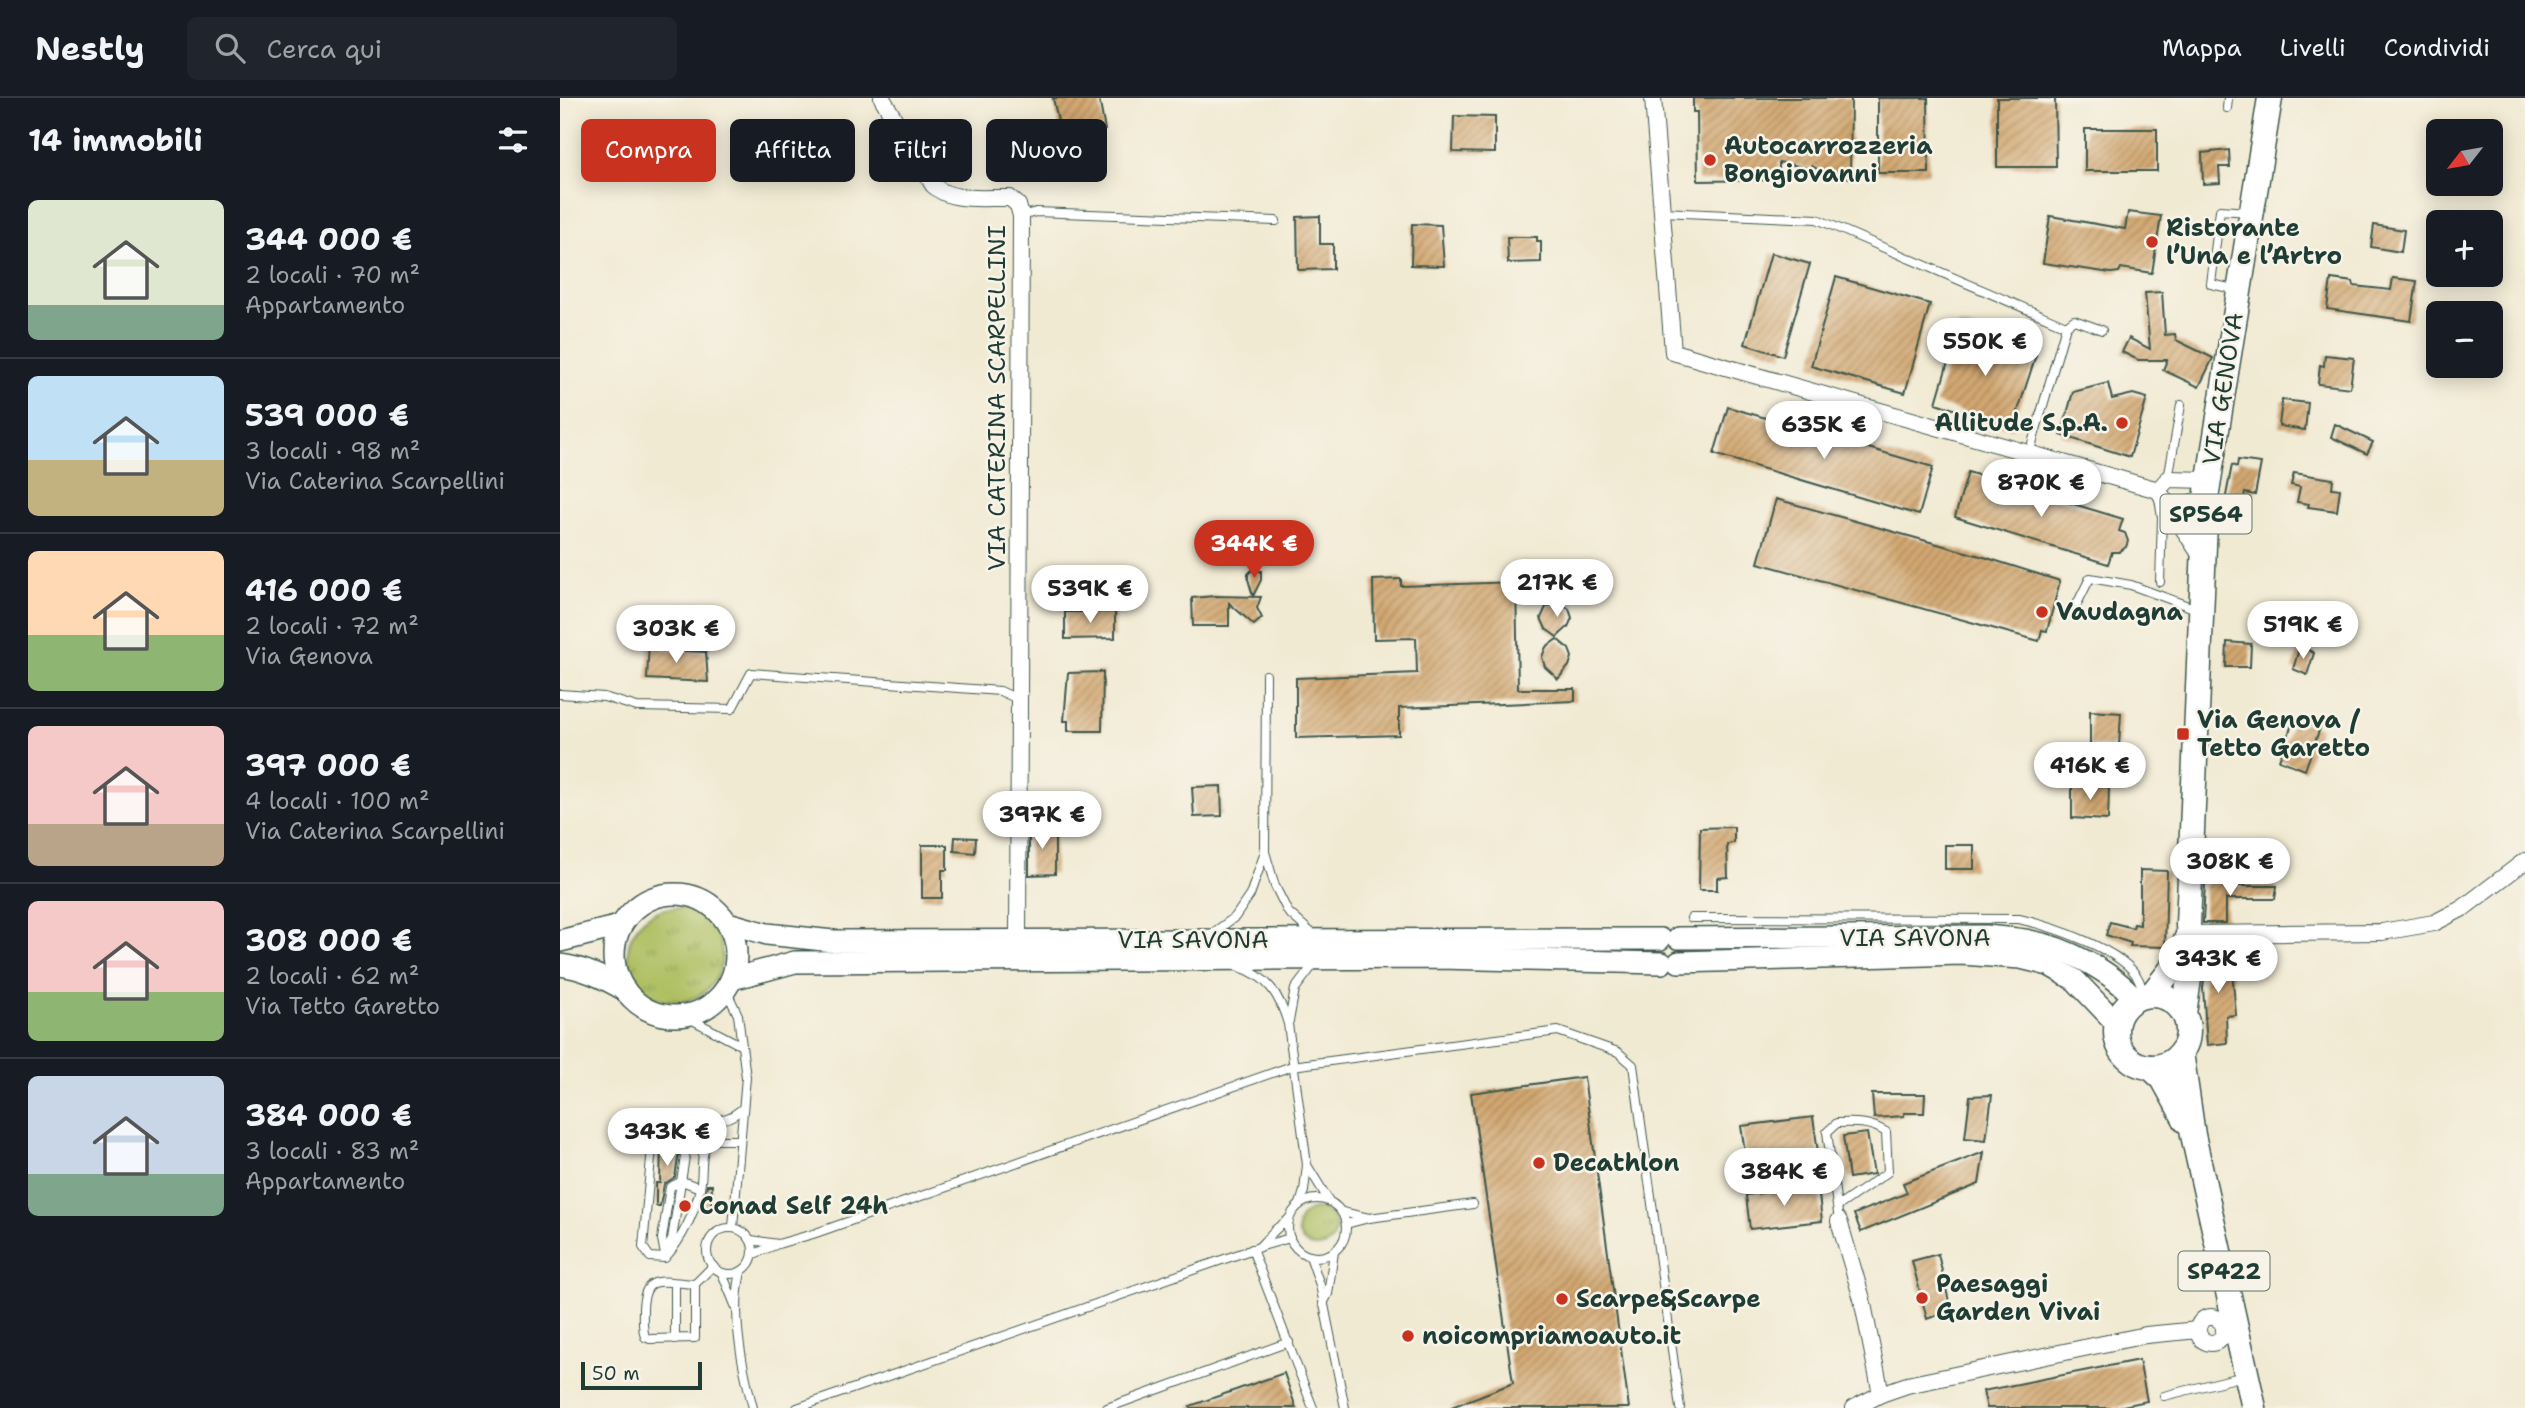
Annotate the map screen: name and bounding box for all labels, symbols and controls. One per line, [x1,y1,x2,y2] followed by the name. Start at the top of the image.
[187,17,677,80] search box
[35,26,145,71] text: Nestly
[211,29,249,67] icon: search
[267,31,382,66] text: Cerca qui
[2162,32,2242,64] text: Mappa
[2280,32,2346,64] text: Livelli
[2384,32,2490,64] text: Condividi
[581,119,716,182] chip: Compra
[730,119,855,182] chip: Affitta
[869,119,972,182] chip: Filtri
[986,119,1107,182] chip: Nuovo
[2426,119,2502,196] north arrow
[2426,119,2503,378] map controls
[28,120,203,161] text: 14 immobili
[494,121,532,159] icon: filters
[1724,130,1933,190] place label: Autocarrozzeria Bongiovanni
[1702,152,1718,168] marker: Autocarrozzeria Bongiovanni
[2426,210,2503,287] button: +
[2166,212,2342,272] place label: Ristorante l’Una e l’Artro
[245,219,412,260] text: 344 000 €
[981,225,1013,571] street label: VIA CATERINA SCARPELLINI
[84,228,168,312] icon: home
[2144,234,2160,250] marker: Ristorante l’Una e l’Artro
[245,260,420,290] text: 2 locali · 70 m²
[245,290,405,320] text: Appartamento
[2426,301,2503,378] button: −
[2195,310,2251,468] street label: VIA GENOVA
[1928,318,2042,378] pin: 550K €
[1943,326,2027,356] text: 550K €
[245,395,409,436] text: 539 000 €
[1767,402,1881,461] pin: 635K €
[84,404,168,488] icon: home
[1935,407,2108,439] place label: Allitude S.p.A.
[1781,409,1867,439] text: 635K €
[2114,415,2130,431] marker: Allitude S.p.A.
[245,436,420,466] text: 3 locali · 98 m²
[1984,460,2098,519] pin: 870K €
[245,466,505,496] text: Via Caterina Scarpellini
[1997,467,2085,497] text: 870K €
[2160,494,2252,534] road number: SP564
[1197,520,1311,580] pin: 344K €
[1210,528,1298,558] text: 344K €
[1500,560,1614,619] pin: 217K €
[1033,566,1147,625] pin: 539K €
[1516,567,1598,597] text: 217K €
[245,570,403,611] text: 416 000 €
[1047,573,1133,603] text: 539K €
[84,579,168,663] icon: home
[2056,596,2184,628] place label: Vaudagna
[2246,602,2360,661] pin: 519K €
[2034,604,2050,620] marker: Vaudagna
[619,606,733,665] pin: 303K €
[2263,609,2343,639] text: 519K €
[245,611,419,641] text: 2 locali · 72 m²
[632,613,720,643] text: 303K €
[245,641,373,671] text: Via Genova
[2197,704,2370,764] place label: Via Genova / Tetto Garetto
[2175,726,2191,742] marker: Via Genova / Tetto Garetto
[2033,742,2147,802] pin: 416K €
[245,745,411,786] text: 397 000 €
[2050,750,2130,780] text: 416K €
[84,754,168,838] icon: home
[245,786,430,816] text: 4 locali · 100 m²
[985,792,1099,851] pin: 397K €
[999,799,1085,829] text: 397K €
[245,816,505,846] text: Via Caterina Scarpellini
[2173,838,2287,898] pin: 308K €
[2186,846,2274,876] text: 308K €
[245,920,412,961] text: 308 000 €
[1839,922,1991,954] street label: VIA SAVONA
[1117,924,1269,956] street label: VIA SAVONA
[84,929,168,1013] icon: home
[2161,936,2275,995] pin: 343K €
[2175,943,2261,973] text: 343K €
[245,961,419,991] text: 2 locali · 62 m²
[245,991,440,1021] text: Via Tetto Garetto
[245,1095,412,1136] text: 384 000 €
[84,1104,168,1188] icon: home
[610,1108,724,1168] pin: 343K €
[624,1116,710,1146] text: 343K €
[245,1136,419,1166] text: 3 locali · 83 m²
[1553,1147,1680,1179] place label: Decathlon
[1727,1148,1841,1208] pin: 384K €
[1531,1155,1547,1171] marker: Decathlon
[1740,1156,1828,1186] text: 384K €
[245,1166,405,1196] text: Appartamento
[699,1190,888,1222] place label: Conad Self 24h
[677,1198,693,1214] marker: Conad Self 24h
[2178,1252,2270,1290] road number: SP422
[1936,1268,2100,1328] place label: Paesaggi Garden Vivai
[1576,1283,1761,1315] place label: Scarpe&Scarpe
[1914,1290,1930,1306] marker: Paesaggi Garden Vivai
[1554,1291,1570,1307] marker: Scarpe&Scarpe
[1422,1320,1681,1352] place label: noicompriamoauto.it
[1400,1328,1416,1344] marker: noicompriamoauto.it
[581,1359,702,1391] scale bar
[592,1361,640,1386] text: 50 m

